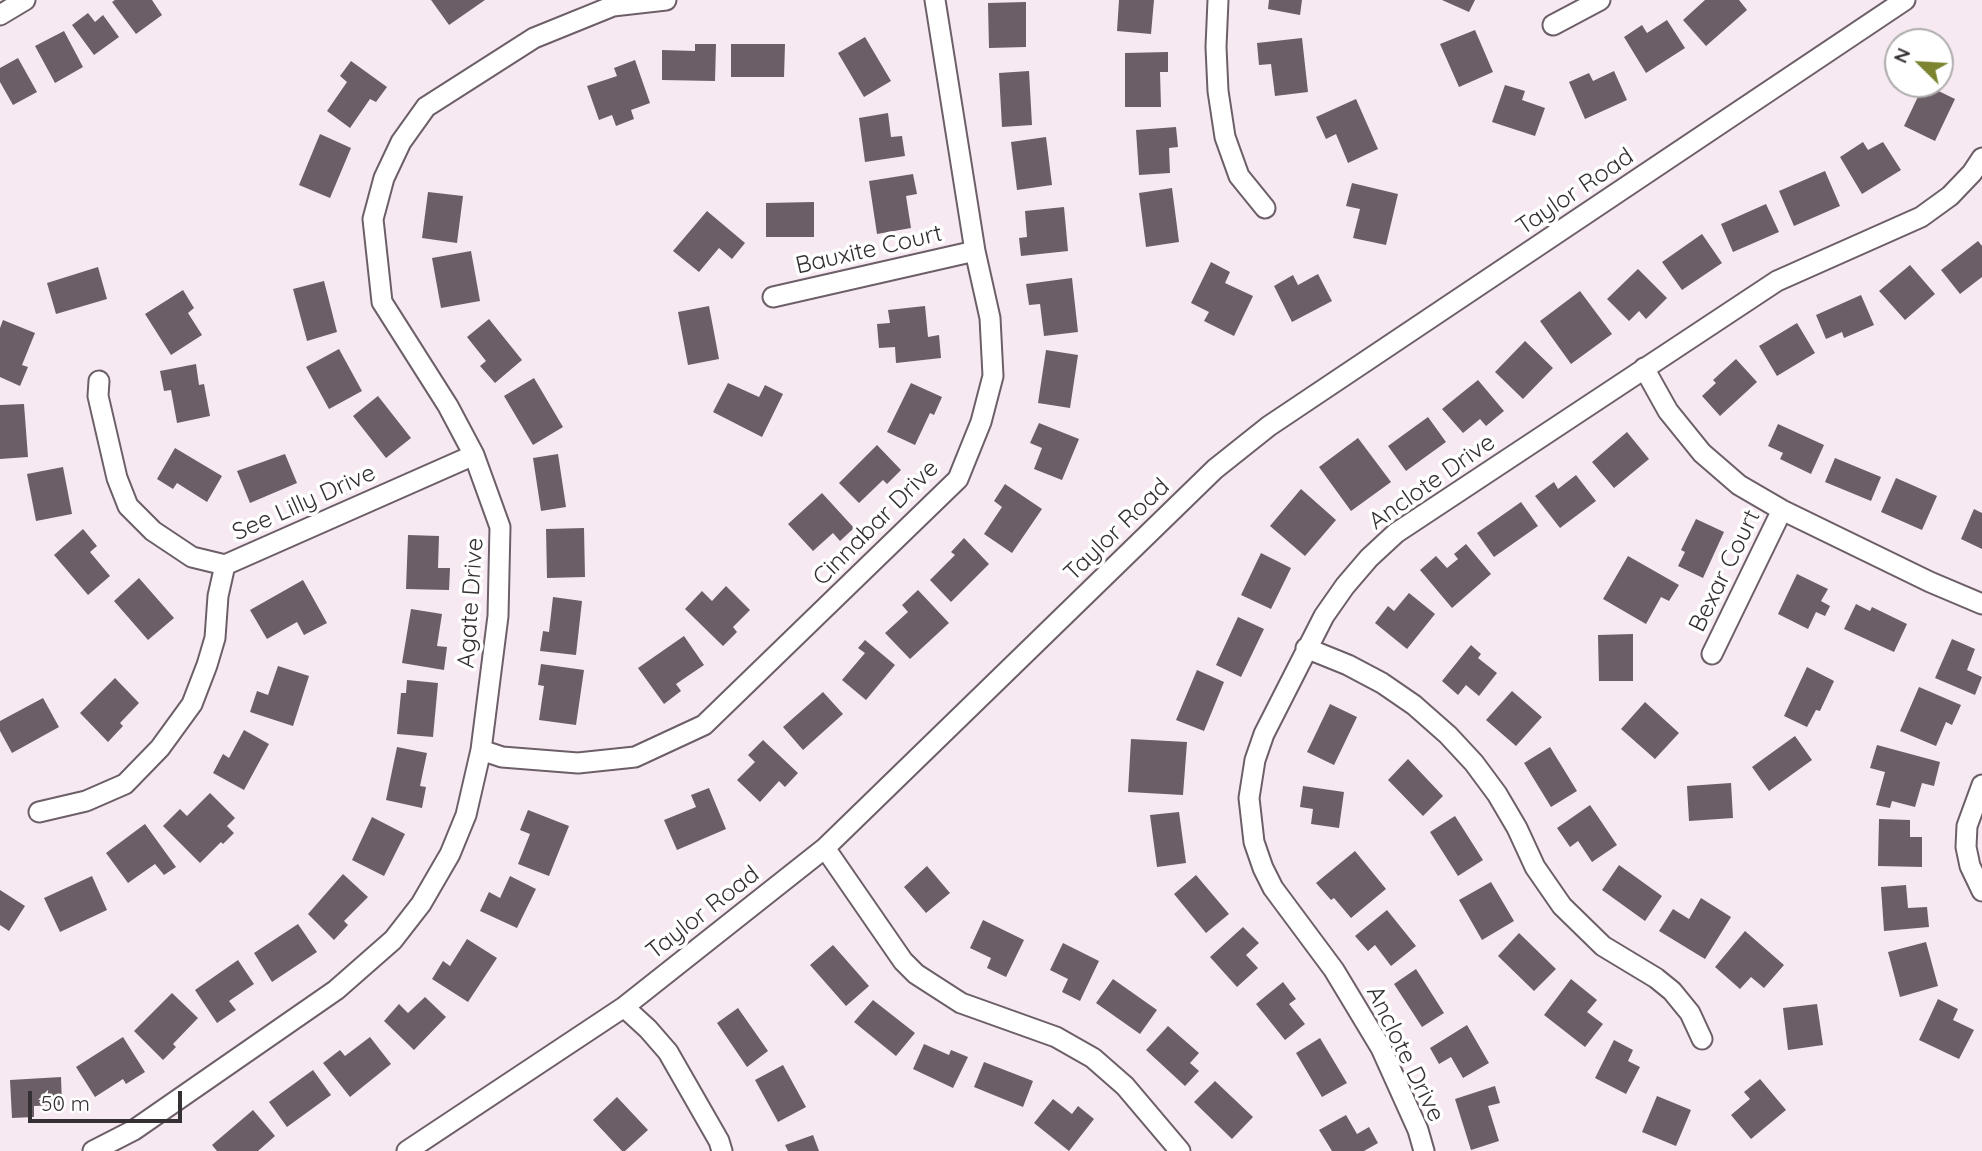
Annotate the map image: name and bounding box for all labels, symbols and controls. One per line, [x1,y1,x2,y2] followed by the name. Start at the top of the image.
[1884,28,1954,98] north arrow
[1888,44,1915,67] text: N
[1511,142,1639,242] street label: Taylor Road
[793,219,945,281] street label: Bauxite Court
[1363,428,1501,536] street label: Anclote Drive
[807,454,945,592] street label: Cinnabar Drive
[228,459,380,547] street label: See Lilly Drive
[1058,473,1176,587] street label: Taylor Road
[1683,505,1767,637] street label: Bexar Court
[452,537,490,669] street label: Agate Drive
[641,860,765,966] street label: Taylor Road
[1360,981,1450,1127] street label: Anclote Drive
[32,1078,186,1122] scale bar
[41,1090,90,1116] text: 50 m

